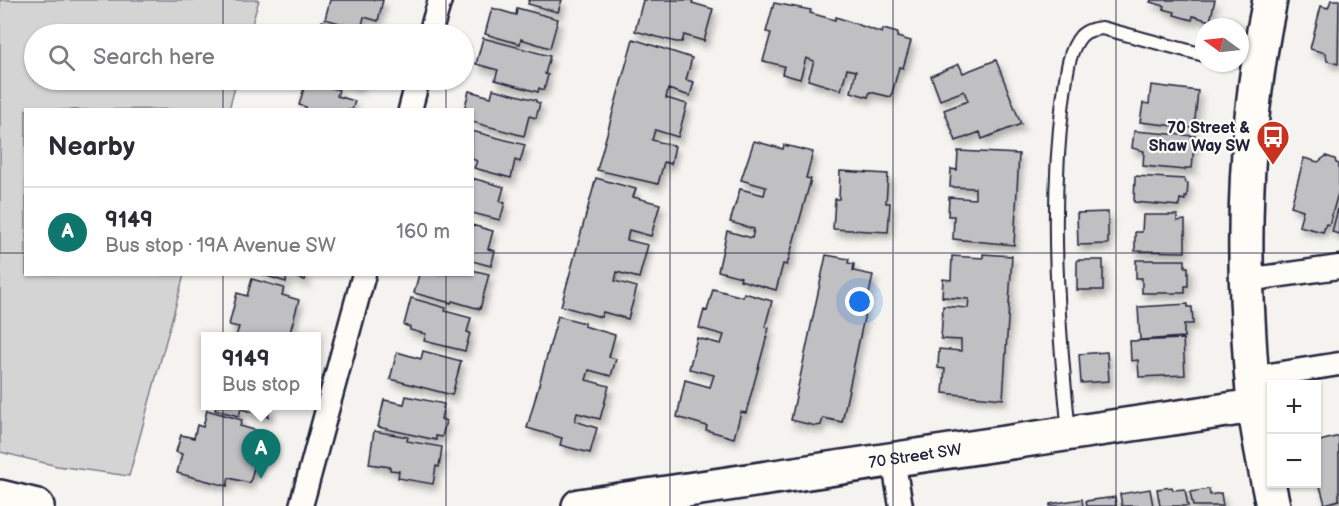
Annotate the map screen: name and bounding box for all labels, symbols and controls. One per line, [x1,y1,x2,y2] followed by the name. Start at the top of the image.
[1195,18,1249,72] north arrow
[24,24,474,90] search box
[45,41,78,74] icon: search
[93,44,215,71] text: Search here
[1149,119,1250,156] place label: 70 Street & Shaw Way SW
[1255,119,1291,166] bus stop icon: 70 Street & Shaw Way SW
[48,132,135,163] text: Nearby
[105,207,153,234] text: 9149
[61,220,74,244] text: A
[396,220,450,244] text: 160 m
[105,234,336,258] text: Bus stop · 19A Avenue SW
[845,287,874,316] your location
[201,332,321,410] popup
[222,346,270,373] text: 9149
[222,373,300,397] text: Bus stop
[1267,380,1321,488] map controls
[1267,380,1321,434] button: +
[242,430,280,479] pin: A
[1267,434,1321,488] button: −
[868,440,963,472] street label: 70 Street SW

